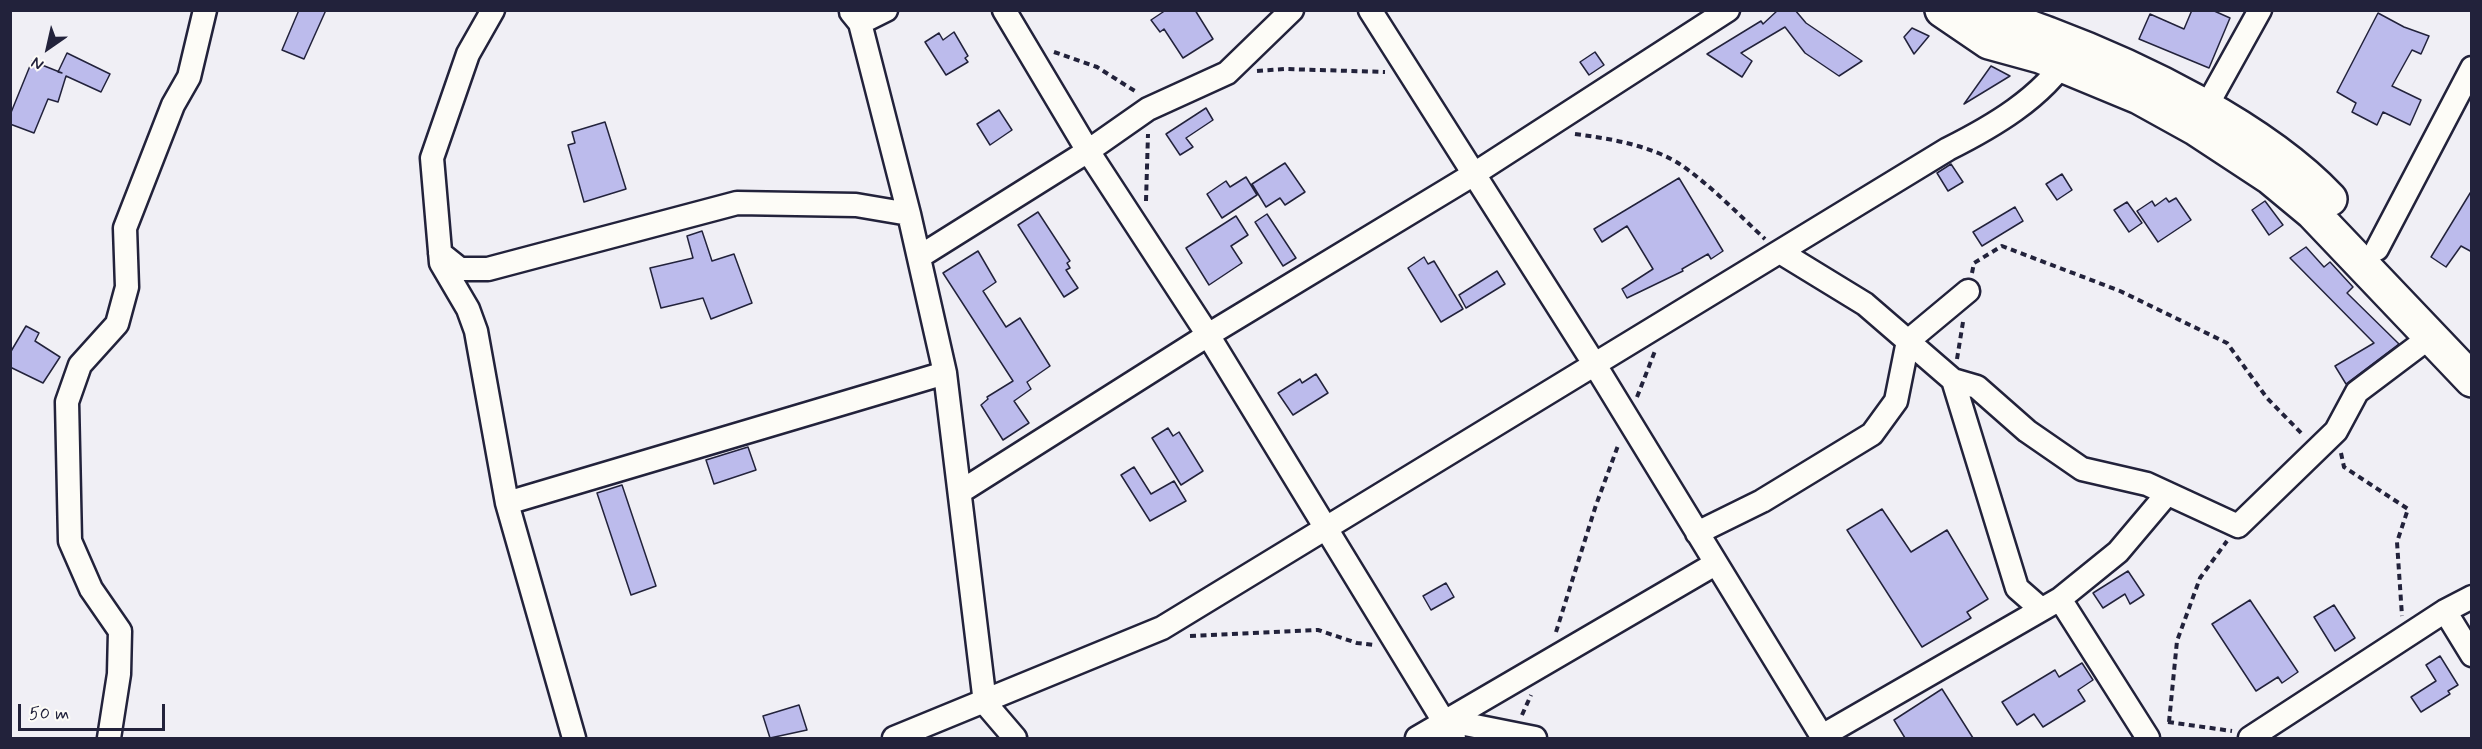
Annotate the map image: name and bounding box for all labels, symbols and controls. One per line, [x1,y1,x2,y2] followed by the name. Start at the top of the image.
[18,18,78,78] north arrow
[27,52,48,75] text: N
[21,692,168,730] scale bar
[29,702,69,726] text: 50 m

